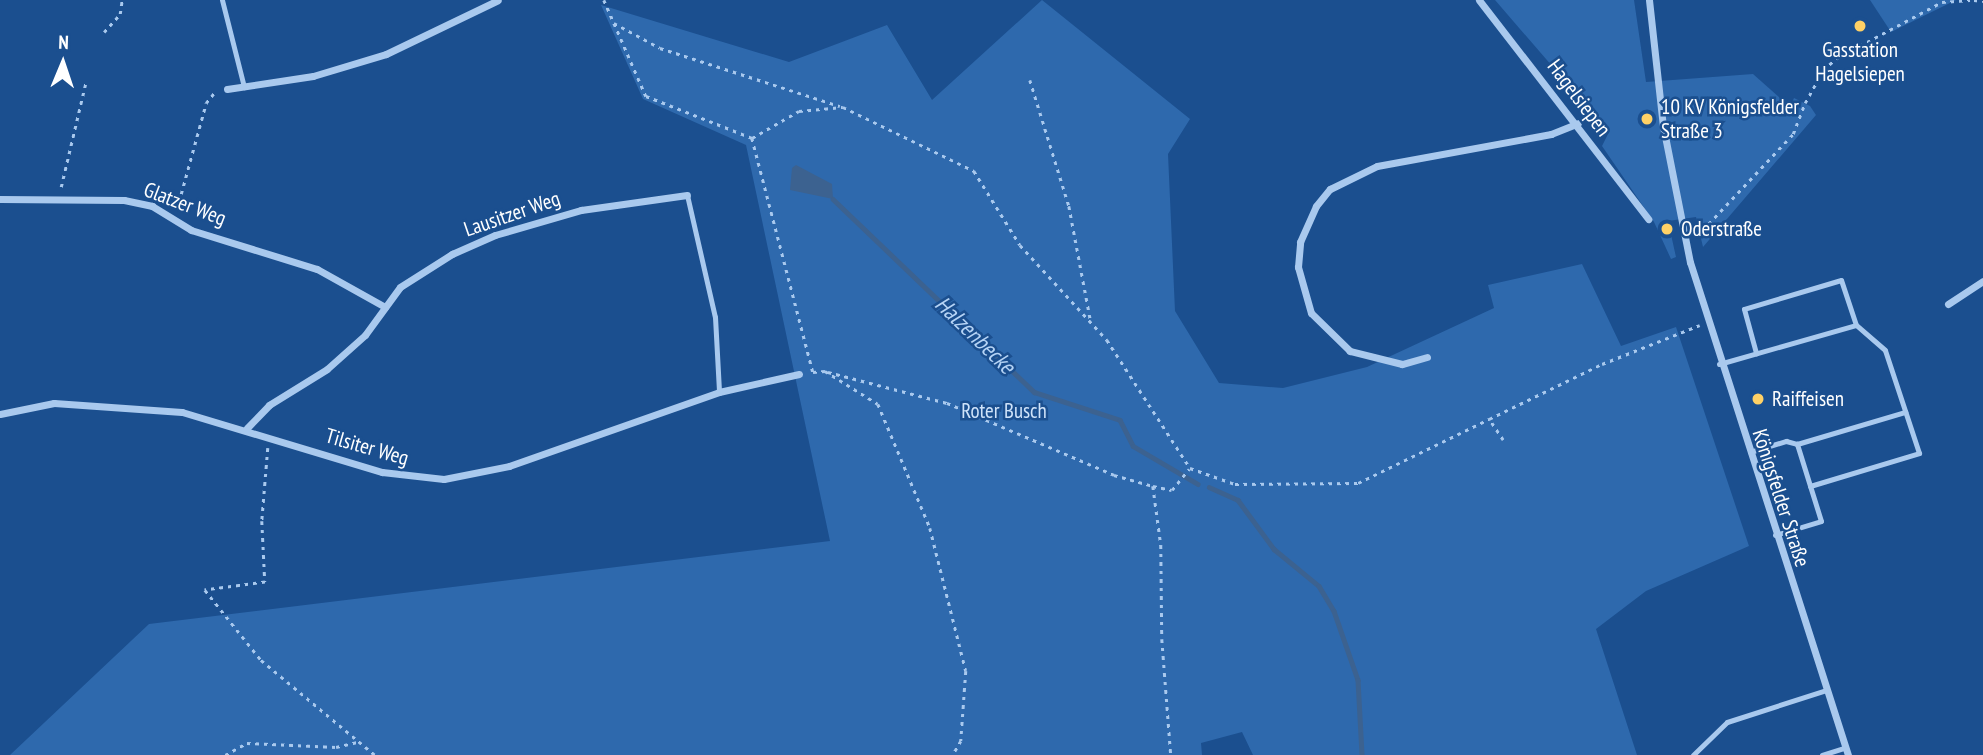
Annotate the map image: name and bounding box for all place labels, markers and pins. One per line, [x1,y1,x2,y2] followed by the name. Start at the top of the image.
[1852,18,1868,34] marker: Gasstation Hagelsiepen
[1815,37,1905,87] place label: Gasstation Hagelsiepen
[1661,94,1800,144] place label: 10 KV Königsfelder Straße 3
[1639,111,1655,127] marker: 10 KV Königsfelder Straße 3
[1681,216,1762,242] place label: Oderstraße
[1659,221,1675,237] marker: Oderstraße
[1772,386,1844,412] place label: Raiffeisen
[1750,391,1766,407] marker: Raiffeisen

